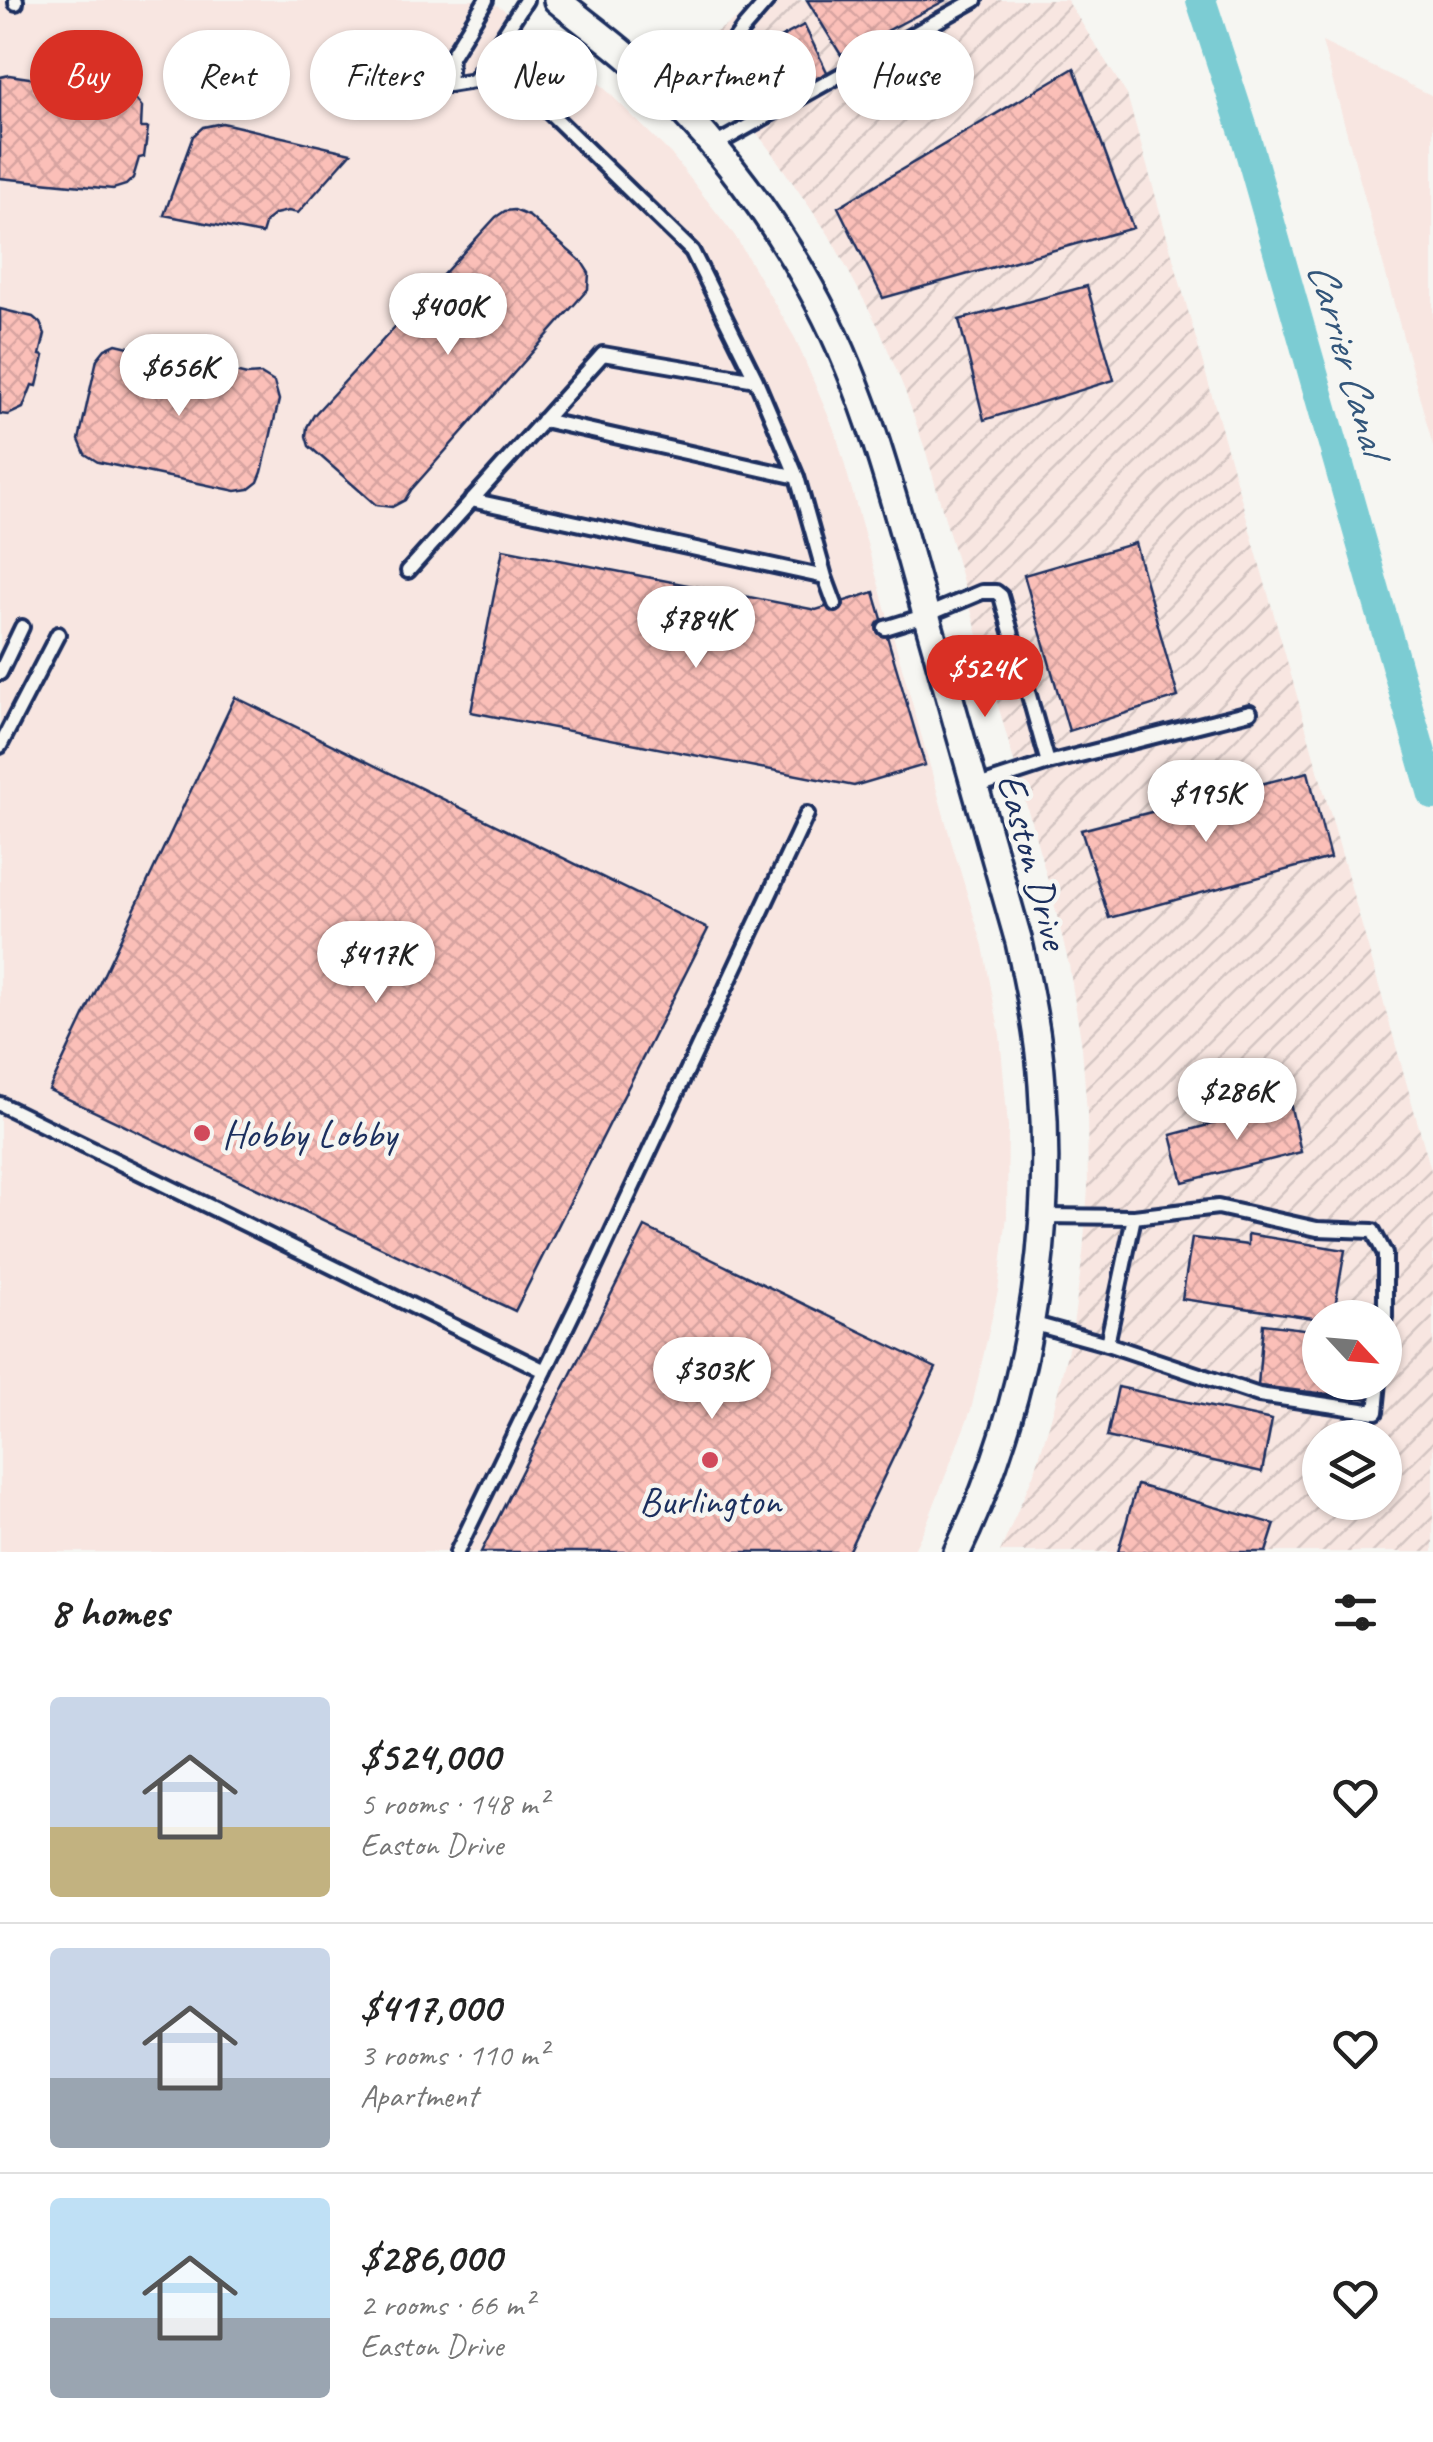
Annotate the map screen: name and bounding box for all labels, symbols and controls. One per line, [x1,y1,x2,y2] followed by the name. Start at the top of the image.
[30,30,143,120] chip: Buy
[163,30,290,120] chip: Rent
[310,30,456,120] chip: Filters
[476,30,597,120] chip: New
[617,30,816,120] chip: Apartment
[836,30,974,120] chip: House
[1295,256,1404,471] water label: Carrier Canal
[378,273,518,358] pin: $400K
[411,285,485,326] text: $400K
[109,334,249,419] pin: $656K
[142,346,216,387] text: $656K
[626,586,766,671] pin: $784K
[659,598,733,639] text: $784K
[915,635,1055,720] pin: $524K
[948,647,1022,688] text: $524K
[1136,760,1276,845] pin: $195K
[986,768,1081,957] street label: Easton Drive
[1170,772,1242,813] text: $195K
[306,921,446,1006] pin: $417K
[339,933,413,974] text: $417K
[1167,1058,1307,1143] pin: $286K
[1200,1070,1274,1111] text: $286K
[222,1109,400,1159] place label: Hobby Lobby
[191,1122,213,1144] marker: Hobby Lobby
[1302,1300,1402,1400] north arrow
[1302,1300,1402,1520] map controls
[642,1337,782,1422] pin: $303K
[675,1349,749,1390] text: $303K
[1302,1420,1402,1520] button: layers
[699,1449,721,1471] marker: Burlington
[639,1476,783,1526] place label: Burlington
[1328,1585,1383,1640] icon: filters
[50,1586,169,1639] text: 8 homes
[360,1730,500,1783] text: $524,000
[130,1737,250,1857] icon: home
[1328,1770,1383,1825] icon: heart
[360,1783,547,1824] text: 5 rooms · 148 m²
[360,1824,503,1865] text: Easton Drive
[360,1981,500,2034] text: $417,000
[130,1988,250,2108] icon: home
[1328,2021,1383,2076] icon: heart
[360,2034,547,2075] text: 3 rooms · 110 m²
[360,2075,478,2116] text: Apartment
[360,2231,502,2284] text: $286,000
[130,2238,250,2358] icon: home
[1328,2271,1383,2326] icon: heart
[360,2284,533,2325] text: 2 rooms · 66 m²
[360,2325,503,2366] text: Easton Drive

